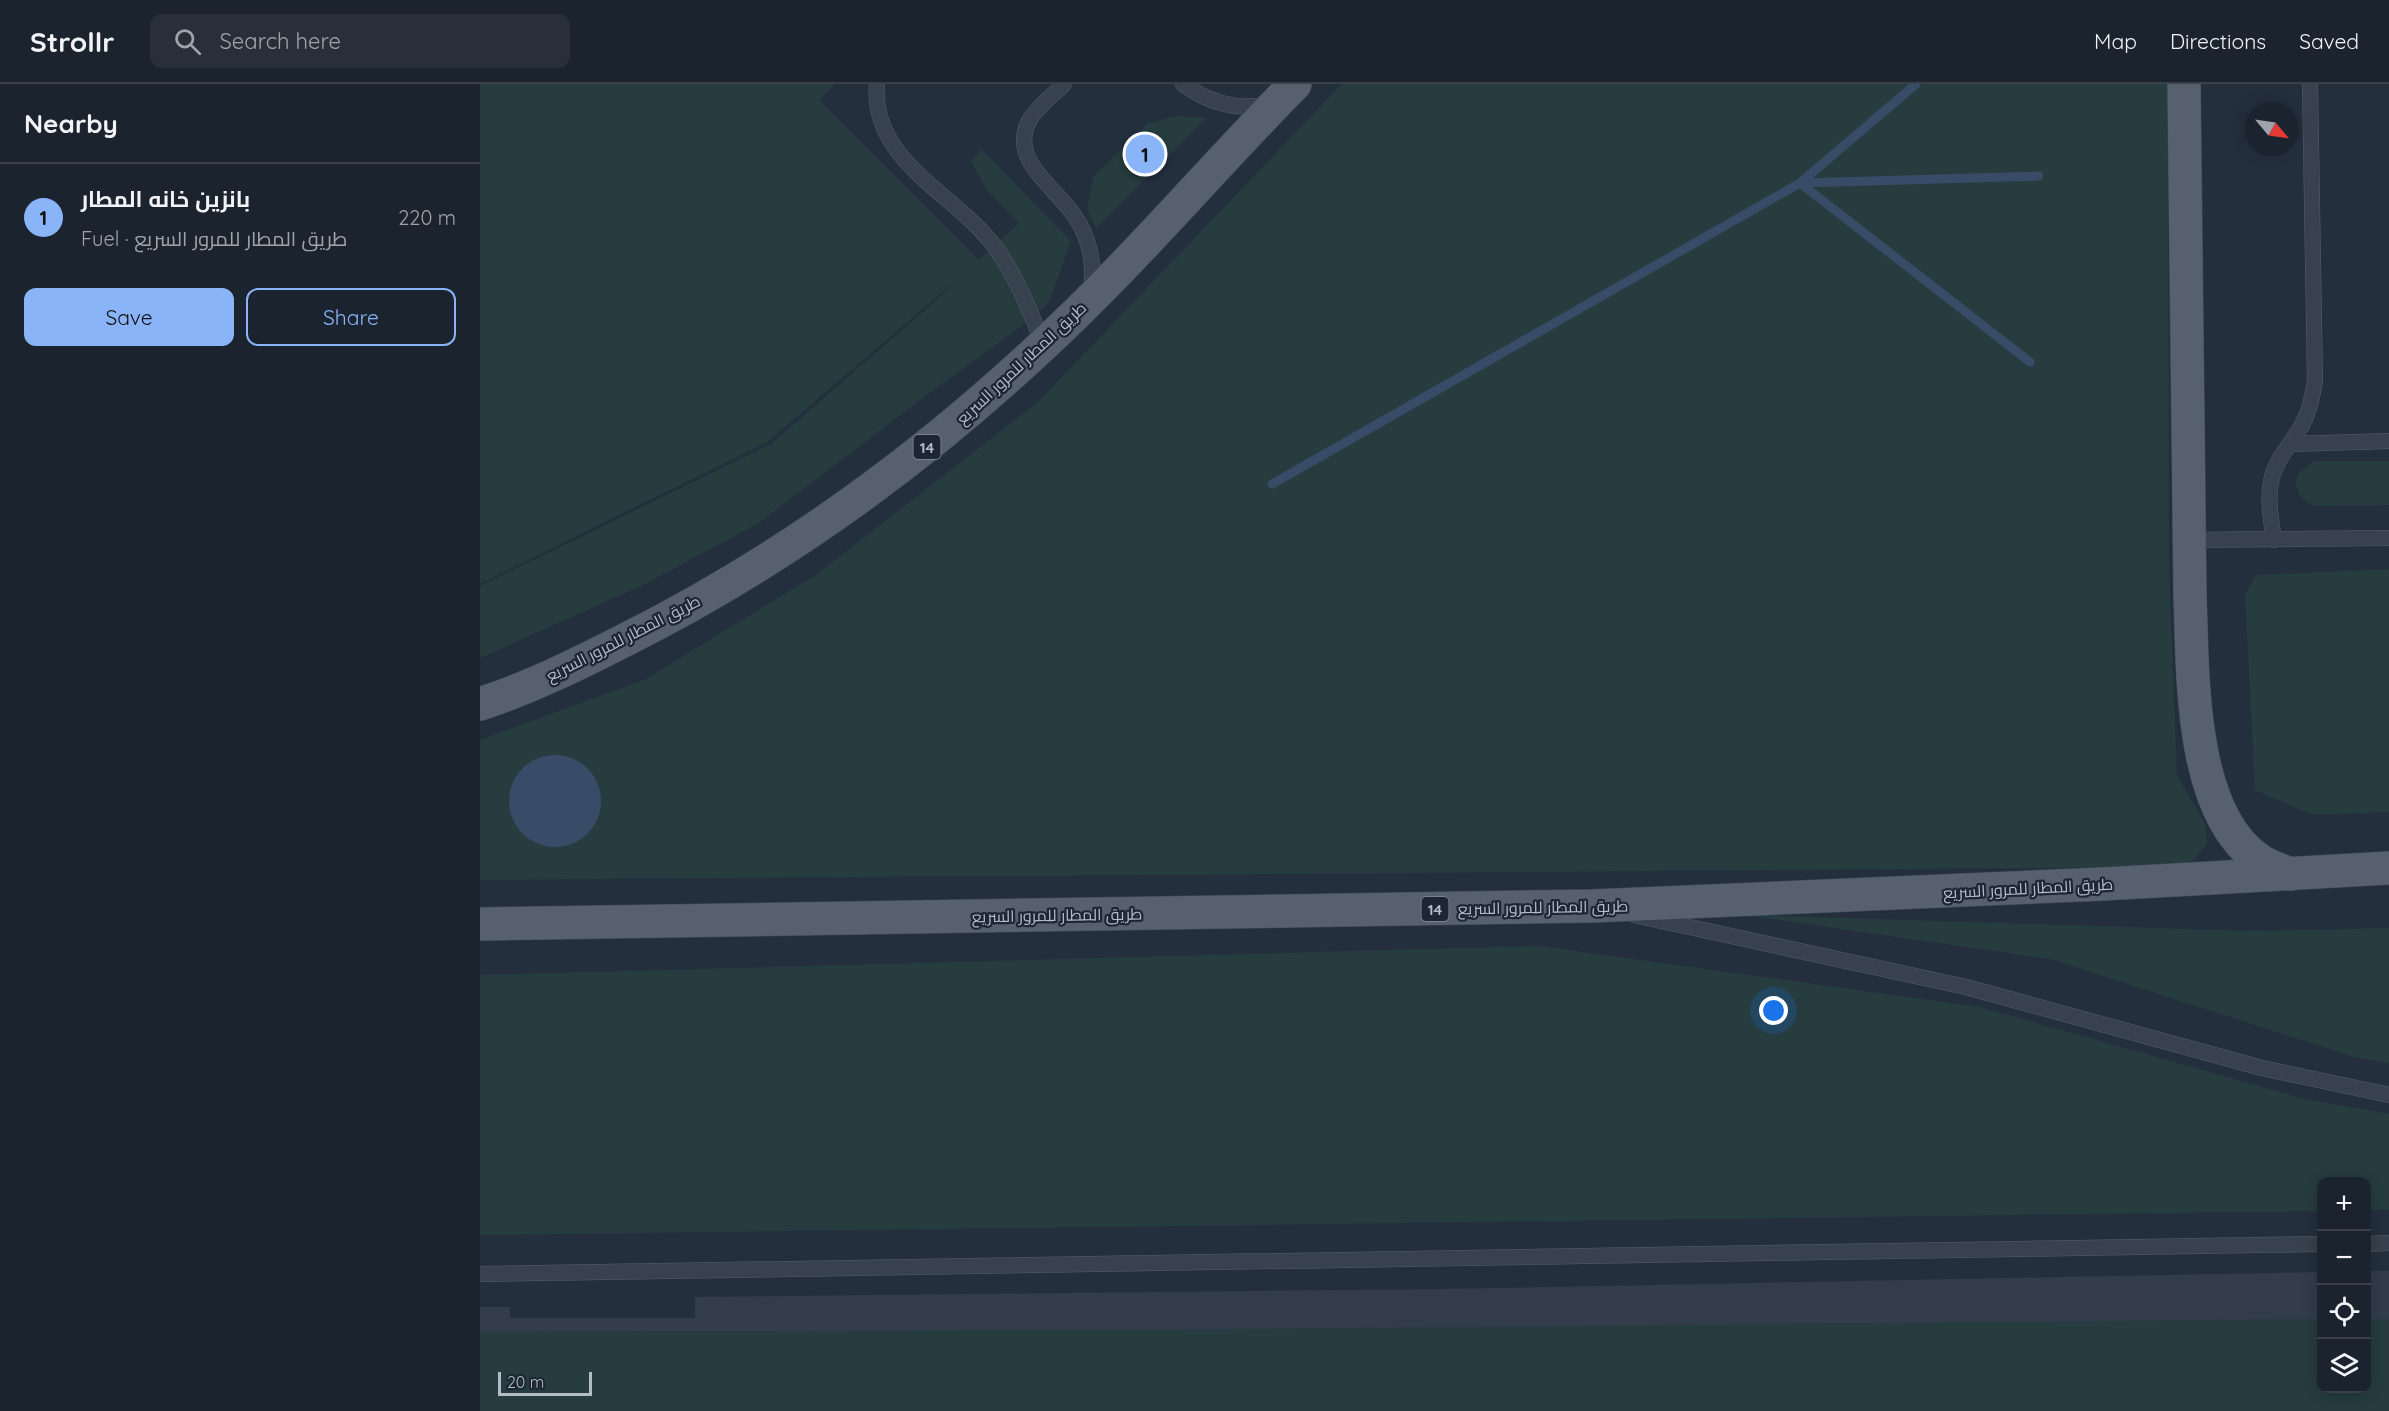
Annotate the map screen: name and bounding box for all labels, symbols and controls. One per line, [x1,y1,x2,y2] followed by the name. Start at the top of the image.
[150,14,570,68] search box
[30,24,114,59] text: Strollr
[171,25,204,58] icon: search
[219,27,341,55] text: Search here
[2094,28,2137,54] text: Map
[2170,28,2266,54] text: Directions
[2299,28,2359,54] text: Saved
[2245,102,2299,156] north arrow
[24,107,118,140] text: Nearby
[1126,132,1164,176] pin: 1
[81,185,250,213] text: بانزين خانه المطار
[40,205,47,230] text: 1
[398,205,456,230] text: 220 m
[81,226,347,251] text: Fuel · طريق المطار للمرور السريع
[24,288,234,346] button: Save
[246,288,456,346] button: Share
[952,298,1092,430] street label: طريق المطار للمرور السريع
[914,435,940,459] road number: 14
[542,590,704,687] street label: طريق المطار للمرور السريع
[1942,874,2114,904] street label: طريق المطار للمرور السريع
[1458,896,1628,920] street label: طريق المطار للمرور السريع
[1422,897,1448,921] road number: 14
[972,904,1142,928] street label: طريق المطار للمرور السريع
[1759,996,1788,1025] your location
[2317,1177,2371,1393] map controls
[2317,1177,2371,1231] button: +
[2317,1231,2371,1285] button: −
[2317,1285,2371,1339] button: locate
[2317,1339,2371,1393] button: layers
[498,1369,592,1396] scale bar
[507,1372,544,1392] text: 20 m

